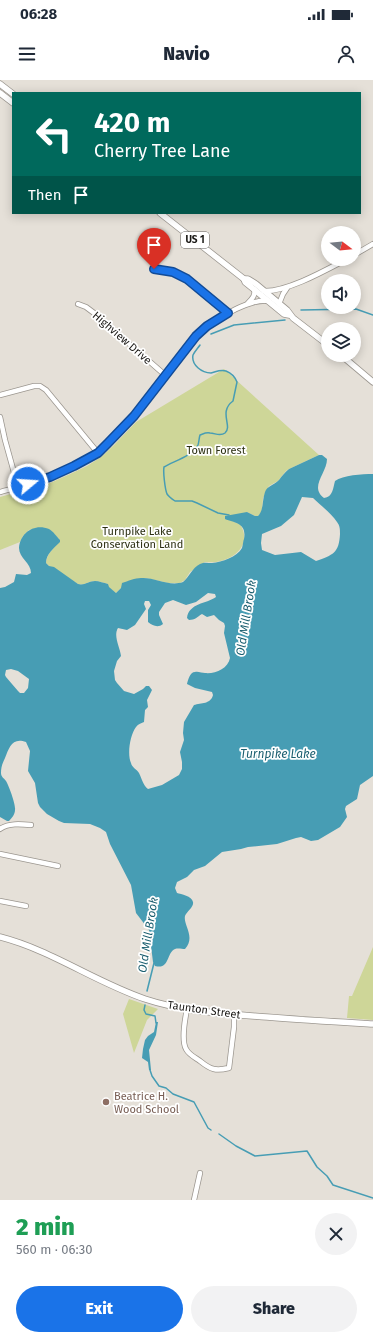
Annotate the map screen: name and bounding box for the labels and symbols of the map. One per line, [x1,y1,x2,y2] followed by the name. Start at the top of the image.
[321,226,361,266] north arrow
[137,228,171,269] pin
[181,232,209,248] road number: US 1
[90,309,154,367] street label: Highview Drive
[186,444,246,457] park label: Town Forest
[7,463,49,505] position arrow
[91,525,183,551] park label: Turnpike Lake Conservation Land
[233,579,259,657] water label: Old Mill Brook
[240,747,316,761] water label: Turnpike Lake
[135,896,161,974] water label: Old Mill Brook
[167,998,241,1022] street label: Taunton Street
[114,1090,179,1116] place label: Beatrice H. Wood School
[101,1097,111,1107] marker: Beatrice H. Wood School

